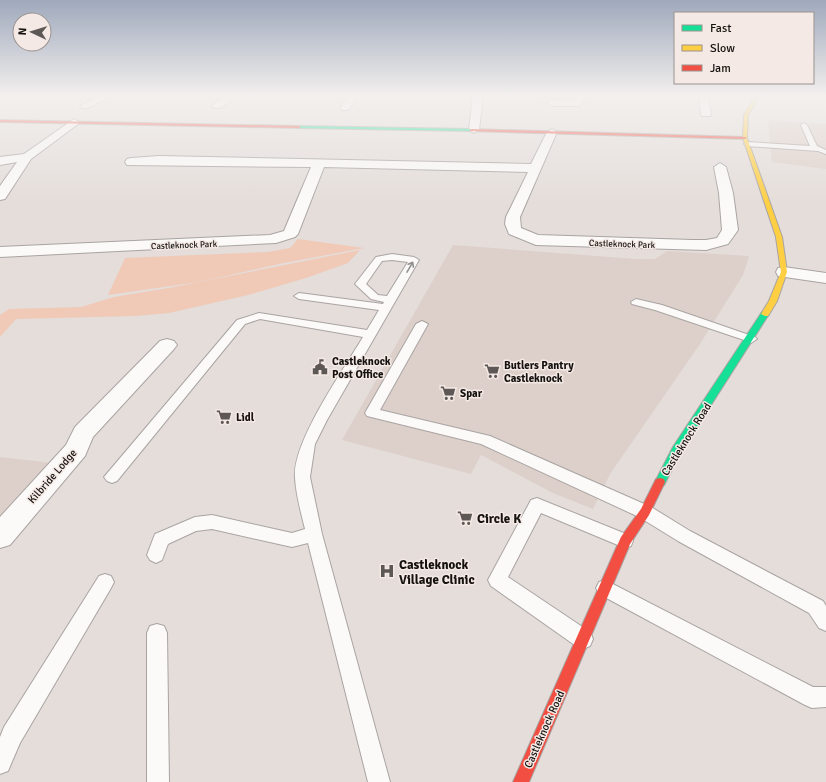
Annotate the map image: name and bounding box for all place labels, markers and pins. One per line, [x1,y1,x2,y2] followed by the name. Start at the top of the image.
[332,355,391,381] place label: Castleknock Post Office
[311,358,329,376] public building icon: Castleknock Post Office
[504,359,574,385] place label: Butlers Pantry Castleknock
[483,362,501,380] supermarket icon: Butlers Pantry Castleknock
[439,384,457,402] supermarket icon: Spar
[460,387,483,400] place label: Spar
[215,408,233,426] supermarket icon: Lidl
[236,411,255,424] place label: Lidl
[456,509,474,527] supermarket icon: Circle K
[477,511,521,527] place label: Circle K
[399,557,475,588] place label: Castleknock Village Clinic
[378,562,396,580] hospital icon: Castleknock Village Clinic

